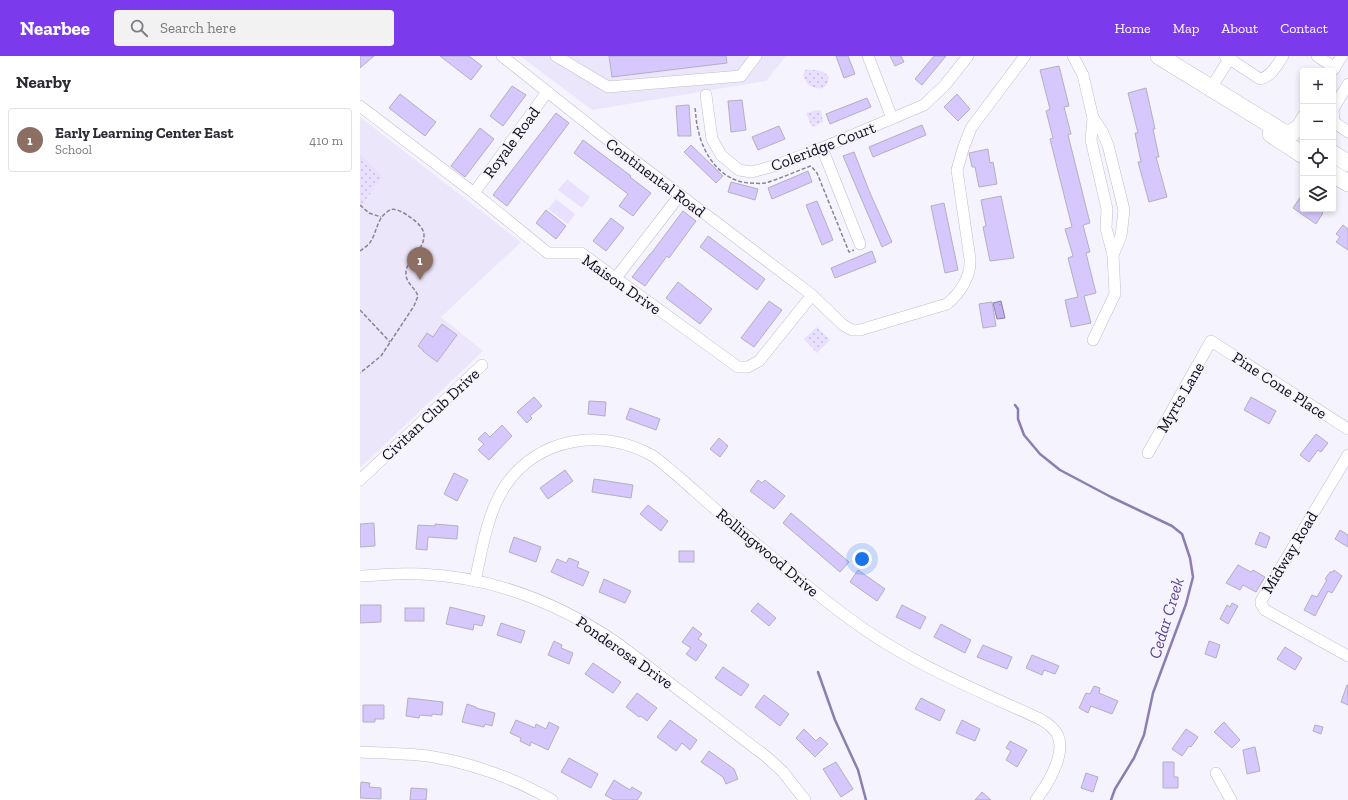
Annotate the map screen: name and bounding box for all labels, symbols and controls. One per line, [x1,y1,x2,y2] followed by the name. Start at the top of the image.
[114,10,394,46] search box
[20,17,90,40] text: Nearbee
[128,17,150,39] icon: search
[160,19,236,37] text: Search here
[1115,20,1151,37] text: Home
[1173,20,1199,37] text: Map
[1221,20,1258,37] text: About
[1280,20,1328,37] text: Contact
[1300,68,1336,212] map controls
[1300,68,1336,104] button: +
[16,72,71,92] text: Nearby
[479,103,544,182] street label: Royale Road
[1300,104,1336,140] button: −
[768,118,878,175] street label: Coleridge Court
[55,124,233,142] text: Early Learning Center East
[27,133,33,148] text: 1
[309,133,343,148] text: 410 m
[602,134,709,221] street label: Continental Road
[1300,140,1336,176] button: locate
[55,142,92,157] text: School
[1300,176,1336,212] button: layers
[407,247,433,280] pin: 1
[579,250,665,319] street label: Maison Drive
[1229,348,1331,423] street label: Pine Cone Place
[1153,359,1208,436] street label: Myrts Lane
[377,364,483,465] street label: Civitan Club Drive
[713,504,823,601] street label: Rollingwood Drive
[1257,507,1322,597] street label: Midway Road
[852,549,872,569] your location
[1144,575,1188,661] water label: Cedar Creek
[573,612,677,693] street label: Ponderosa Drive

